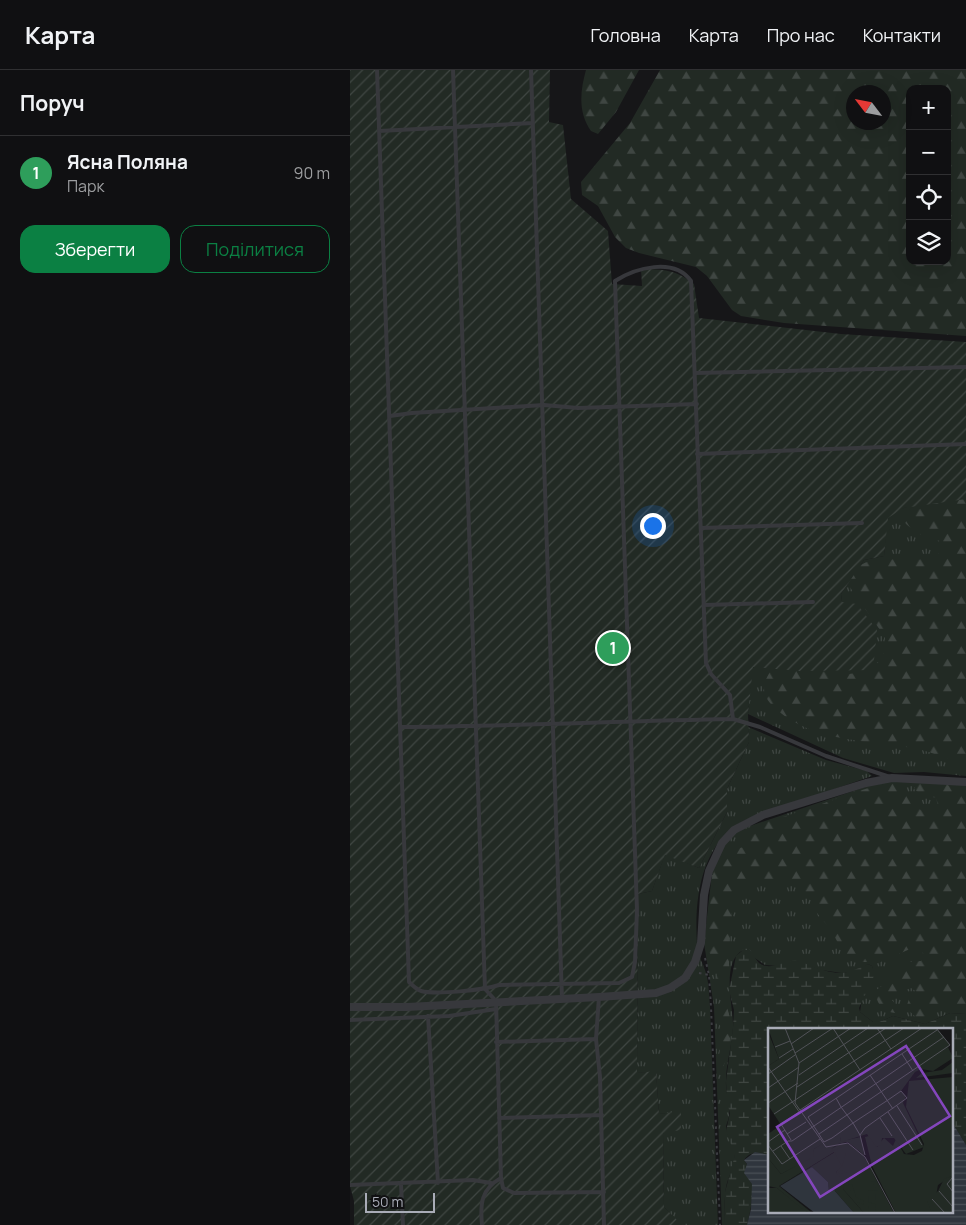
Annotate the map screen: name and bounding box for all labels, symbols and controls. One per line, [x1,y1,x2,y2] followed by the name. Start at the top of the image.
[25,18,95,51] text: Карта
[591,23,661,47] text: Головна
[689,23,739,47] text: Карта
[767,23,835,47] text: Про нас
[863,23,941,47] text: Контакти
[846,85,891,130] north arrow
[906,85,951,265] map controls
[906,85,951,130] button: +
[20,89,85,117] text: Поруч
[906,130,951,175] button: −
[67,149,188,175] text: Ясна Поляна
[32,162,40,184] text: 1
[294,162,330,184] text: 90 m
[67,175,104,197] text: Парк
[906,175,951,220] button: locate
[906,220,951,265] button: layers
[20,225,170,273] button: Зберегти
[180,225,330,273] button: Поділитися
[640,513,666,539] your location
[597,629,629,667] pin: 1
[768,1028,954,1212] inset map
[365,1190,435,1213] scale bar
[372,1192,403,1211] text: 50 m

